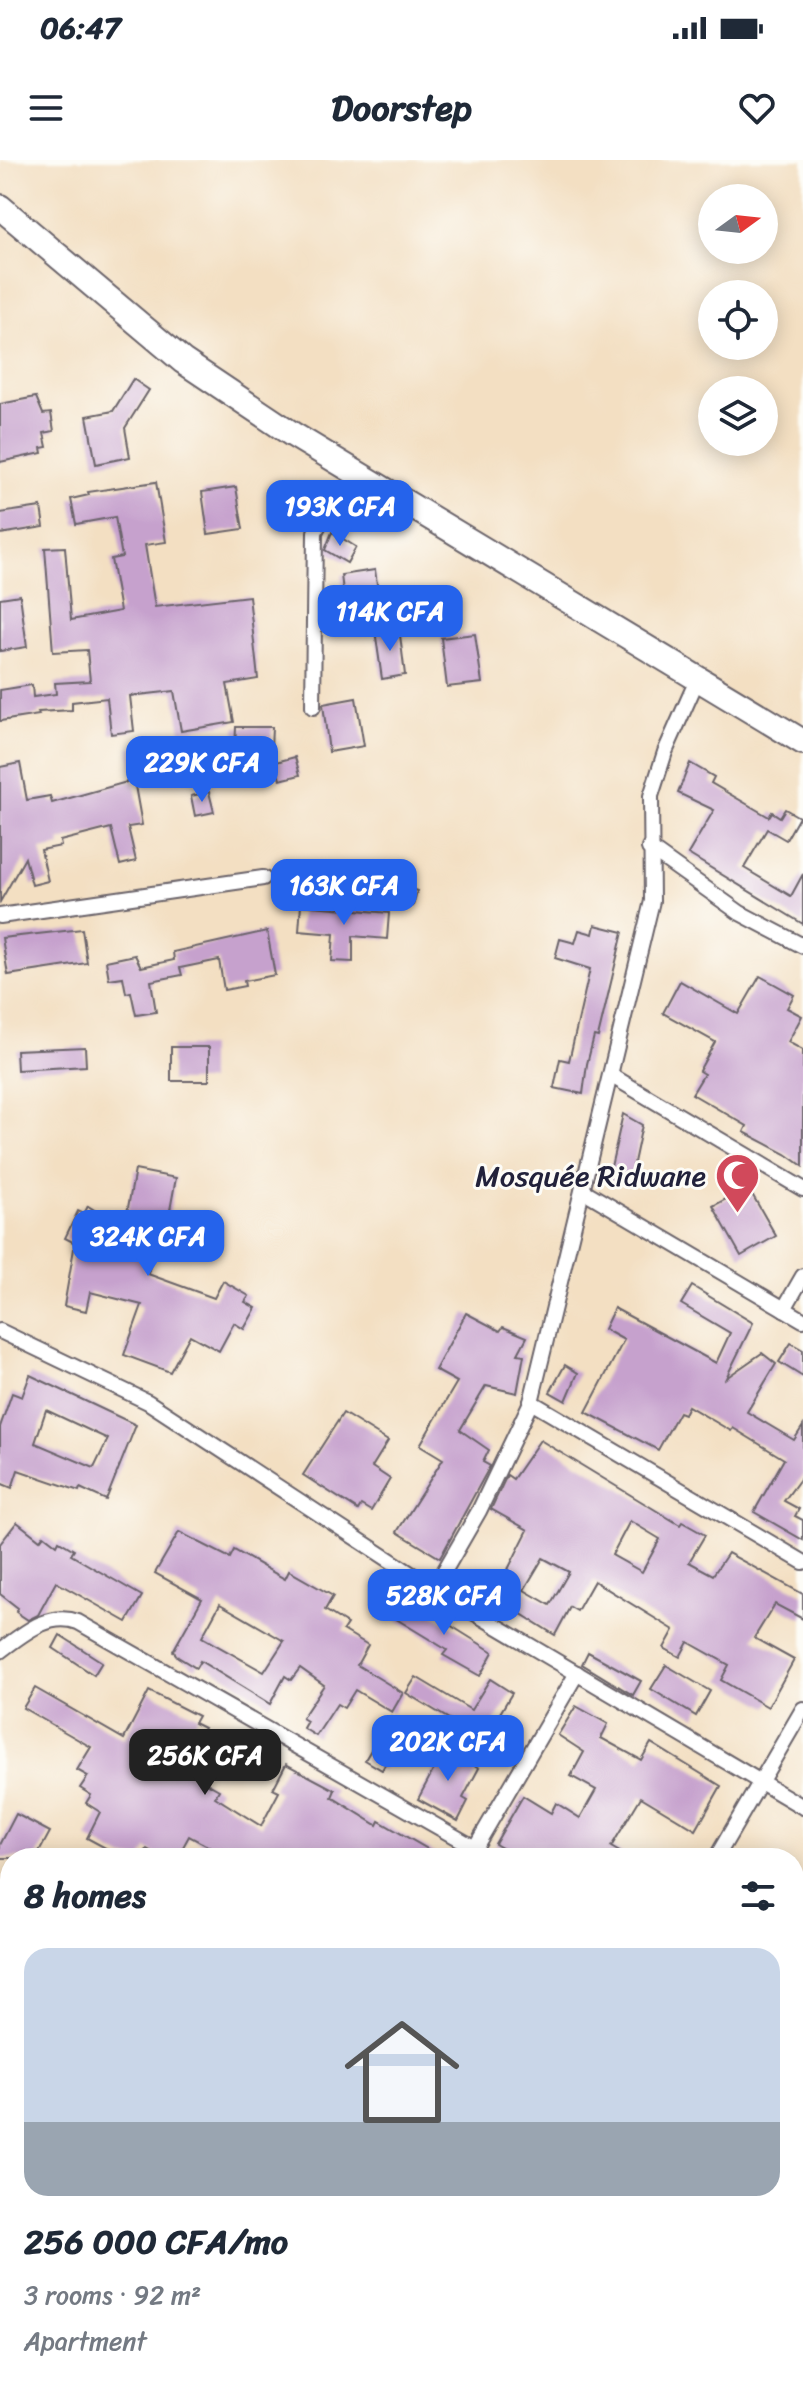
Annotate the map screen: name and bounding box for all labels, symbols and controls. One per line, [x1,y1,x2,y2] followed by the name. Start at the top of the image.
[40,1,121,55] text: 06:47
[331,76,472,140] text: Doorstep
[24,86,68,130] icon: menu
[735,86,779,130] icon: heart
[698,184,778,264] north arrow
[698,184,778,456] map controls
[698,280,778,360] button: locate
[698,376,778,456] button: layers
[257,480,423,548] pin: 193K CFA
[284,483,396,529] text: 193K CFA
[307,585,473,653] pin: 114K CFA
[336,588,444,634] text: 114K CFA
[119,736,285,804] pin: 229K CFA
[144,739,260,785] text: 229K CFA
[261,859,427,927] pin: 163K CFA
[289,862,399,908] text: 163K CFA
[475,1149,706,1203] place label: Mosquée Ridwane
[713,1152,761,1215] mosque icon: Mosquée Ridwane
[65,1210,231,1278] pin: 324K CFA
[90,1213,206,1259] text: 324K CFA
[361,1569,527,1637] pin: 528K CFA
[386,1572,502,1618] text: 528K CFA
[365,1715,531,1783] pin: 202K CFA
[390,1718,506,1764] text: 202K CFA
[122,1729,288,1797] pin: 256K CFA
[147,1732,263,1778] text: 256K CFA
[24,1866,146,1926] text: 8 homes
[736,1874,780,1918] icon: filters
[330,2000,474,2144] icon: home
[24,2212,288,2272] text: 256 000 CFA/mo
[24,2272,201,2318] text: 3 rooms · 92 m²
[24,2318,147,2364] text: Apartment

